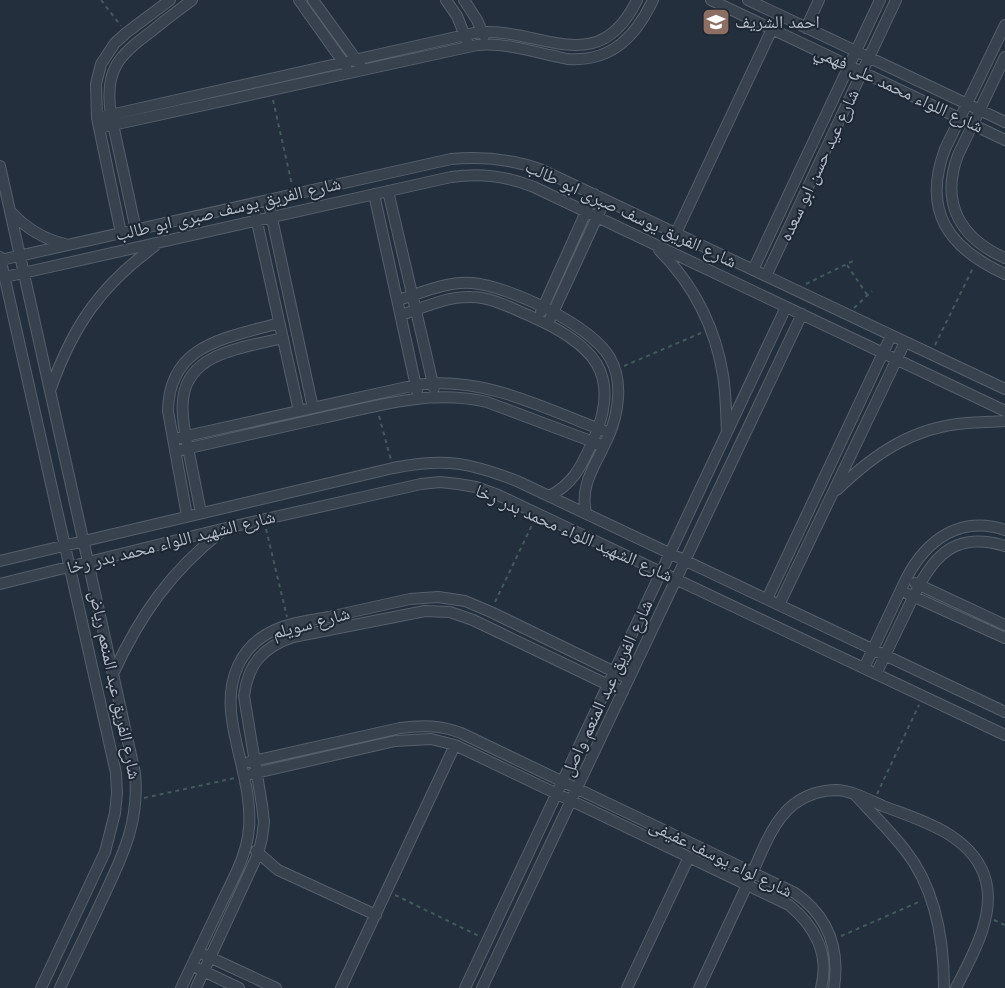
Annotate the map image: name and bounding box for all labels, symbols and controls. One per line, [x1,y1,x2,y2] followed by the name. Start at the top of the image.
[701,7,731,37] school or university icon: احمد الشريف
[735,12,820,32] place label: احمد الشريف
[810,41,986,141] street label: شارع اللواء محمد على فهمي
[775,86,864,244] street label: شارع عيد حسن ابو سعده
[522,156,740,273] street label: شارع الفريق يوسف صبرى ابو طالب
[113,173,343,246] street label: شارع الفريق يوسف صبرى ابو طالب
[472,480,676,587] street label: شارع الشهيد اللواء محمد بدر رخا
[65,506,277,579] street label: شارع الشهيد اللواء محمد بدر رخا
[83,589,145,782] street label: شارع الفريق عبد المنعم رياض
[557,597,659,780] street label: شارع الفريق عبد المنعم واصل
[270,603,353,645] street label: شارع سويلم
[646,815,796,902] street label: شارع لواء يوسف عفيفى

